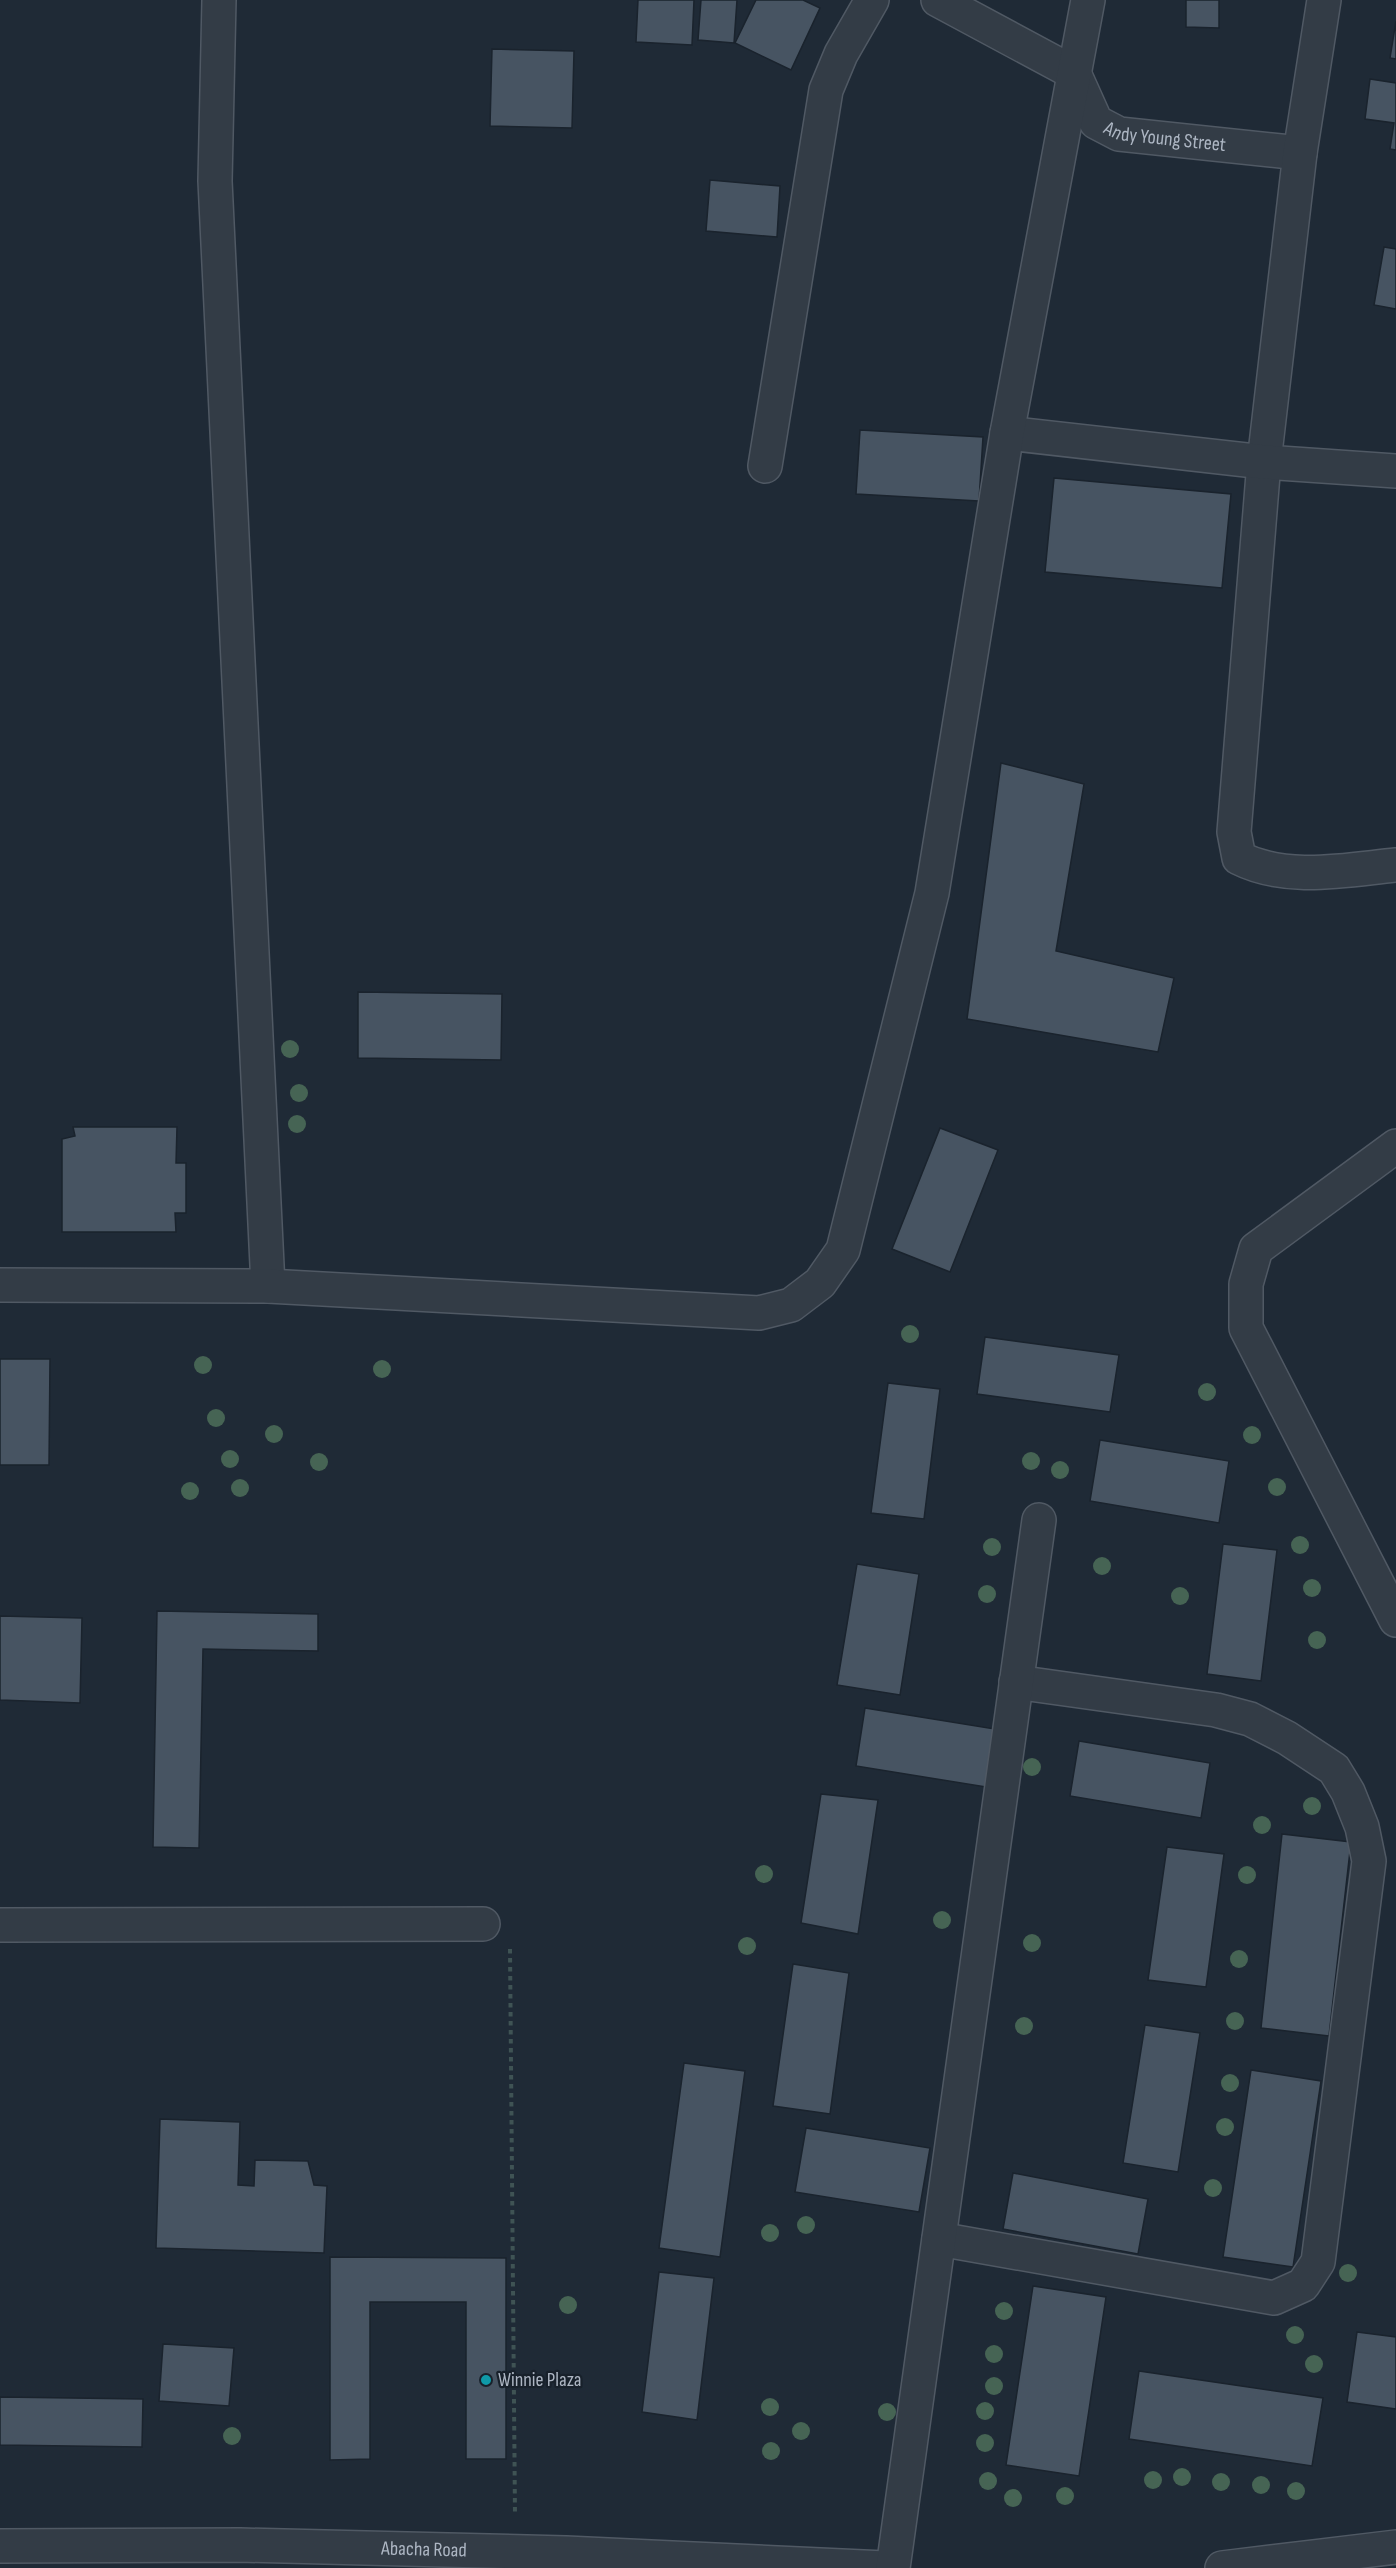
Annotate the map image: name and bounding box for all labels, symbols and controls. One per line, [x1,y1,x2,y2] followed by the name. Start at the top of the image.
[1099,116,1227,157] street label: Andy Young Street
[498,2368,582,2392] place label: Winnie Plaza
[479,2373,493,2387] marker: Winnie Plaza
[380,2536,467,2563] street label: Abacha Road

